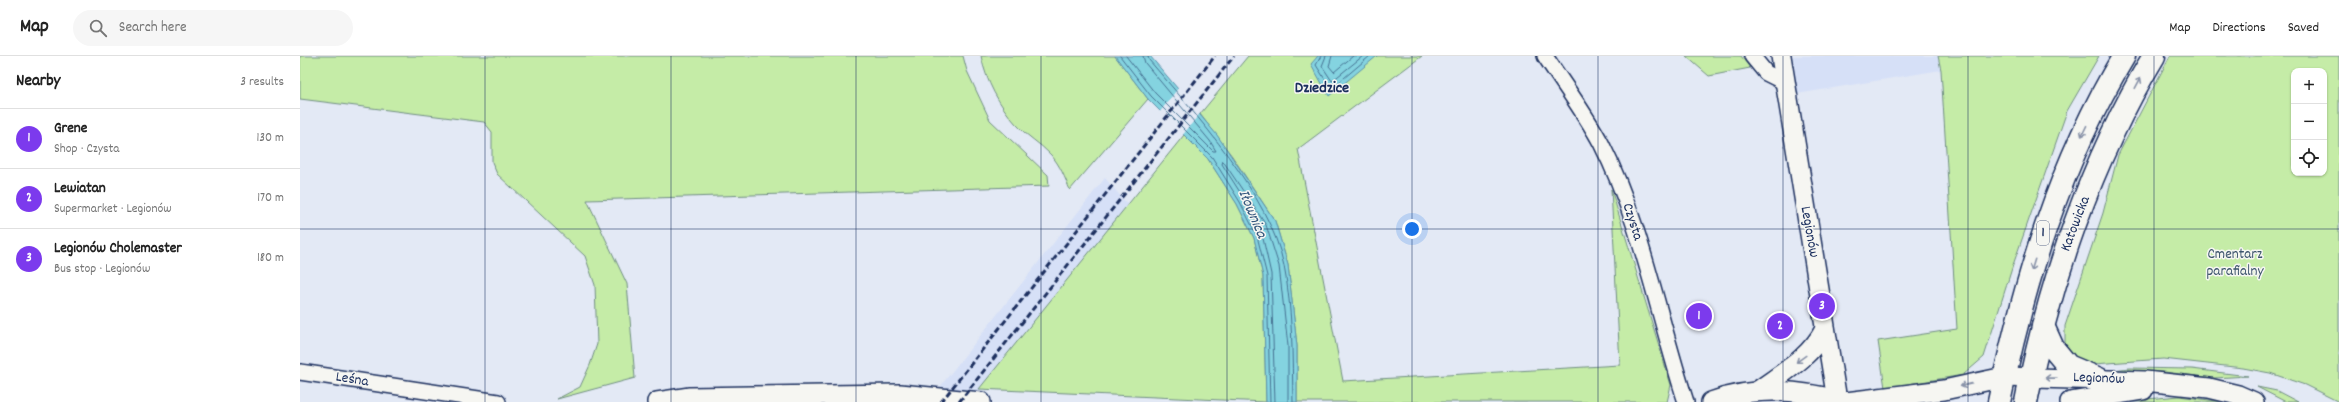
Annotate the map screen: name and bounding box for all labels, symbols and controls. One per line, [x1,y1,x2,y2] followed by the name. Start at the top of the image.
[73,10,353,46] search box
[20,14,49,41] text: Map
[87,17,109,39] icon: search
[119,17,187,39] text: Search here
[2169,18,2191,38] text: Map
[2213,18,2266,38] text: Directions
[2288,18,2319,38] text: Saved
[2291,68,2327,176] map controls
[2291,68,2327,104] button: +
[16,70,60,94] text: Nearby
[240,73,284,92] text: 3 results
[1295,77,1349,100] district label: Dziedzice
[2135,77,2143,89] one-way arrow
[2291,104,2327,140] button: −
[54,118,87,140] text: Grene
[2080,124,2087,136] one-way arrow
[28,129,30,148] text: 1
[256,129,284,148] text: 130 m
[54,140,119,159] text: Shop · Czysta
[2291,140,2327,176] button: locate
[54,178,106,200] text: Lewiatan
[1232,186,1273,243] water label: Iłownica
[26,189,32,208] text: 2
[257,189,284,208] text: 170 m
[2055,192,2097,255] street label: Katowicka
[54,200,172,219] text: Supermarket · Legionów
[1616,200,1649,244] street label: Czysta
[1794,204,1824,260] street label: Legionów
[1402,219,1422,239] your location
[2037,221,2049,245] road number: 1
[54,238,182,260] text: Legionów Cholemaster
[2206,244,2264,283] park label: Cmentarz parafialny
[26,249,32,268] text: 3
[257,249,284,268] text: 180 m
[2029,258,2036,271] one-way arrow
[54,260,150,279] text: Bus stop · Legionów
[1809,291,1835,321] pin: 3
[1686,301,1712,331] pin: 1
[1767,311,1793,341] pin: 2
[1796,355,1807,364] one-way arrow
[334,367,371,394] street label: Leśna
[2073,367,2126,391] street label: Legionów
[2045,374,2058,382] one-way arrow
[1960,382,1973,390] one-way arrow

